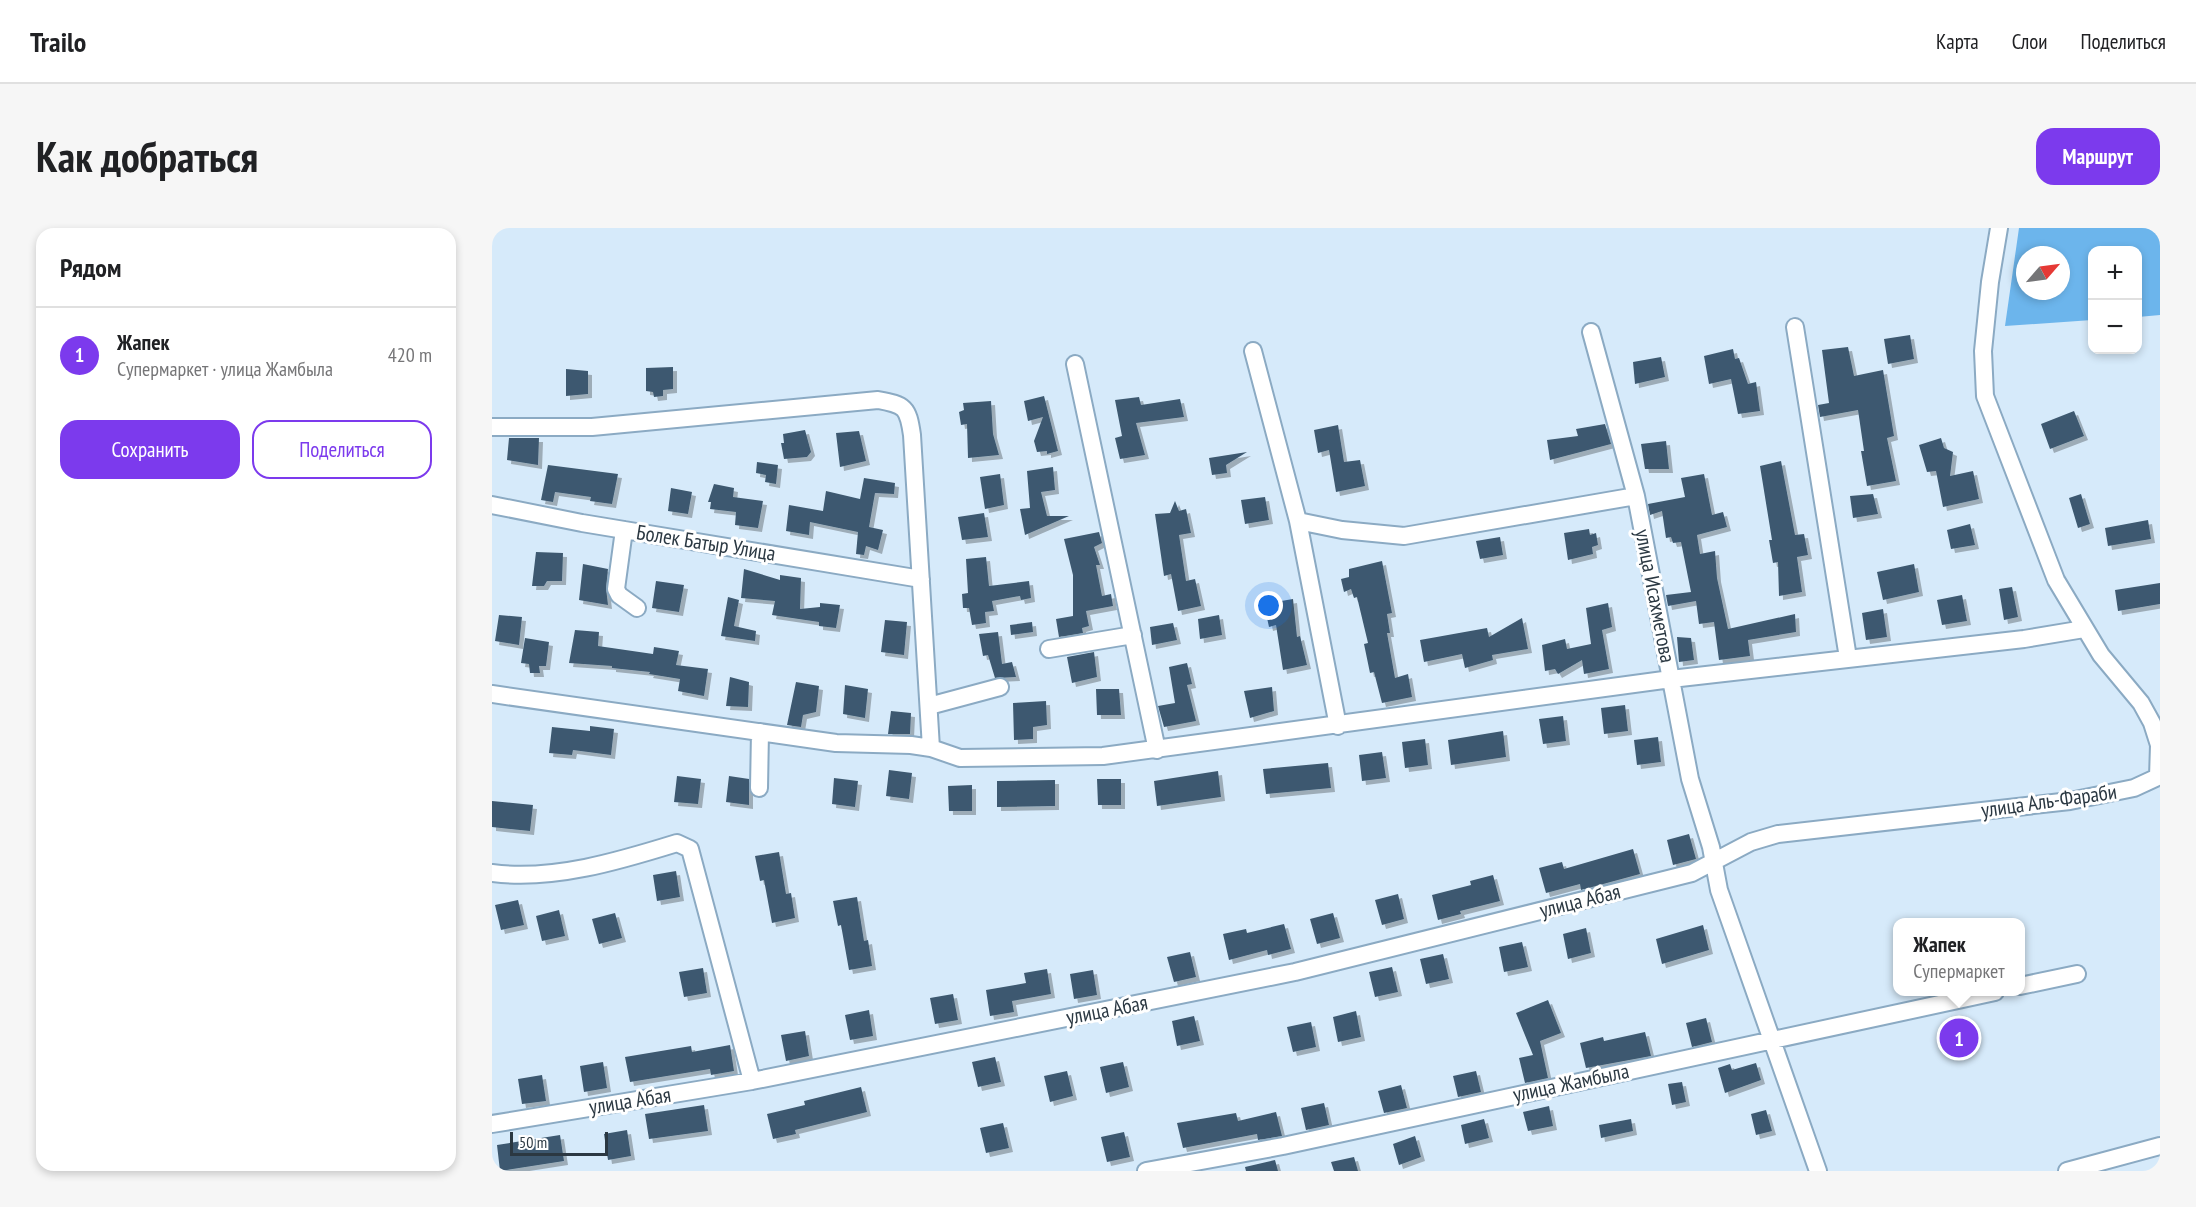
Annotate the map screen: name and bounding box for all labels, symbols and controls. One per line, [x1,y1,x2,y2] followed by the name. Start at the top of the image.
[30,23,86,60] text: Trailo
[1936,28,1979,55] text: Карта
[2012,28,2047,55] text: Слои
[2080,28,2166,55] text: Поделиться
[2036,128,2160,185] button: Маршрут
[36,129,258,184] text: Как добраться
[2016,246,2070,300] north arrow
[2088,246,2142,354] map controls
[2088,246,2142,300] button: +
[60,251,121,284] text: Рядом
[2088,300,2142,354] button: −
[117,328,170,356] text: Жапек
[75,342,84,368] text: 1
[388,342,432,368] text: 420 m
[117,356,333,382] text: Супермаркет · улица Жамбыла
[60,420,240,479] button: Сохранить
[252,420,432,479] button: Поделиться
[635,518,778,567] street label: Болек Батыр Улица
[1629,527,1682,665] street label: улица Исахметова
[1254,591,1283,620] your location
[1979,778,2119,823] street label: улица Аль-Фараби
[1537,877,1623,924] street label: улица Абая
[1893,918,2025,996] popup
[1913,930,1966,958] text: Жапек
[1913,958,2005,984] text: Супермаркет
[1064,988,1150,1031] street label: улица Абая
[1940,1016,1978,1060] pin: 1
[1510,1057,1631,1108] street label: улица Жамбыла
[587,1081,673,1120] street label: улица Абая
[510,1129,608,1156] scale bar
[519,1132,547,1152] text: 50 m

